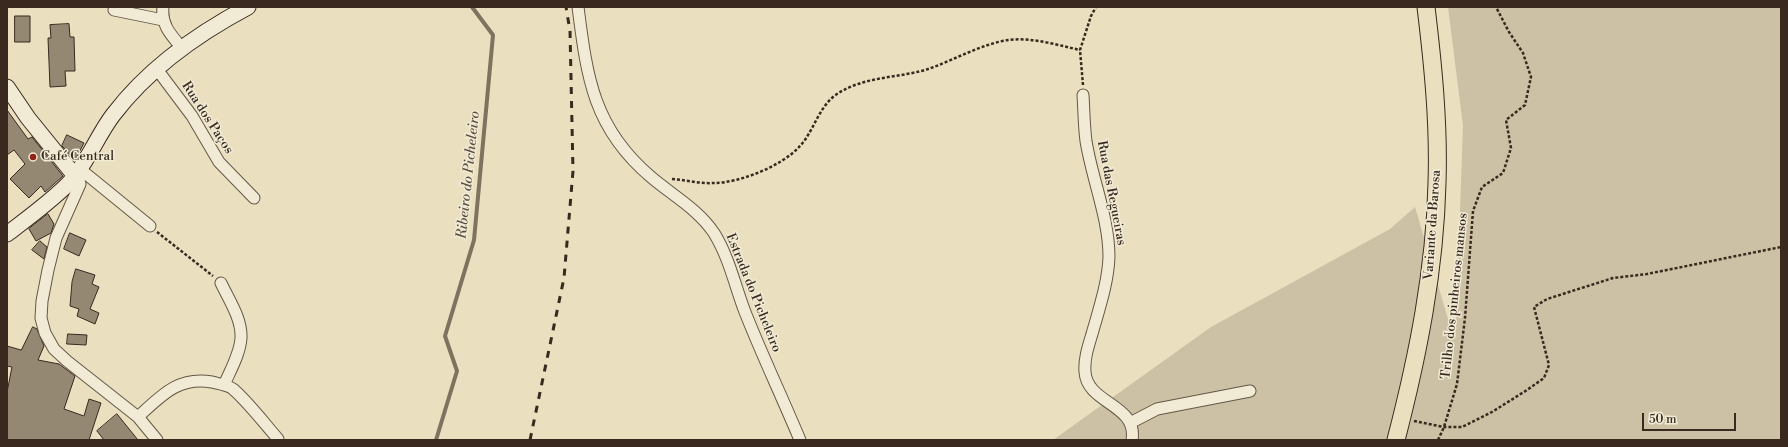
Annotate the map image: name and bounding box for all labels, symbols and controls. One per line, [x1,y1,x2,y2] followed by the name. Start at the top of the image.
[178,79,236,157] street label: Rua dos Paços
[454,110,484,240] water label: Ribeiro do Picheleiro
[1093,139,1129,247] street label: Rua das Regueiras
[41,149,114,165] place label: Café Central
[28,152,38,162] marker: Café Central
[1421,169,1445,281] street label: Variante da Barosa
[1439,212,1471,380] street label: Trilho dos pinheiros mansos
[722,231,784,355] street label: Estrada do Picheleiro
[1644,405,1738,431] scale bar
[1649,412,1677,427] text: 50 m

